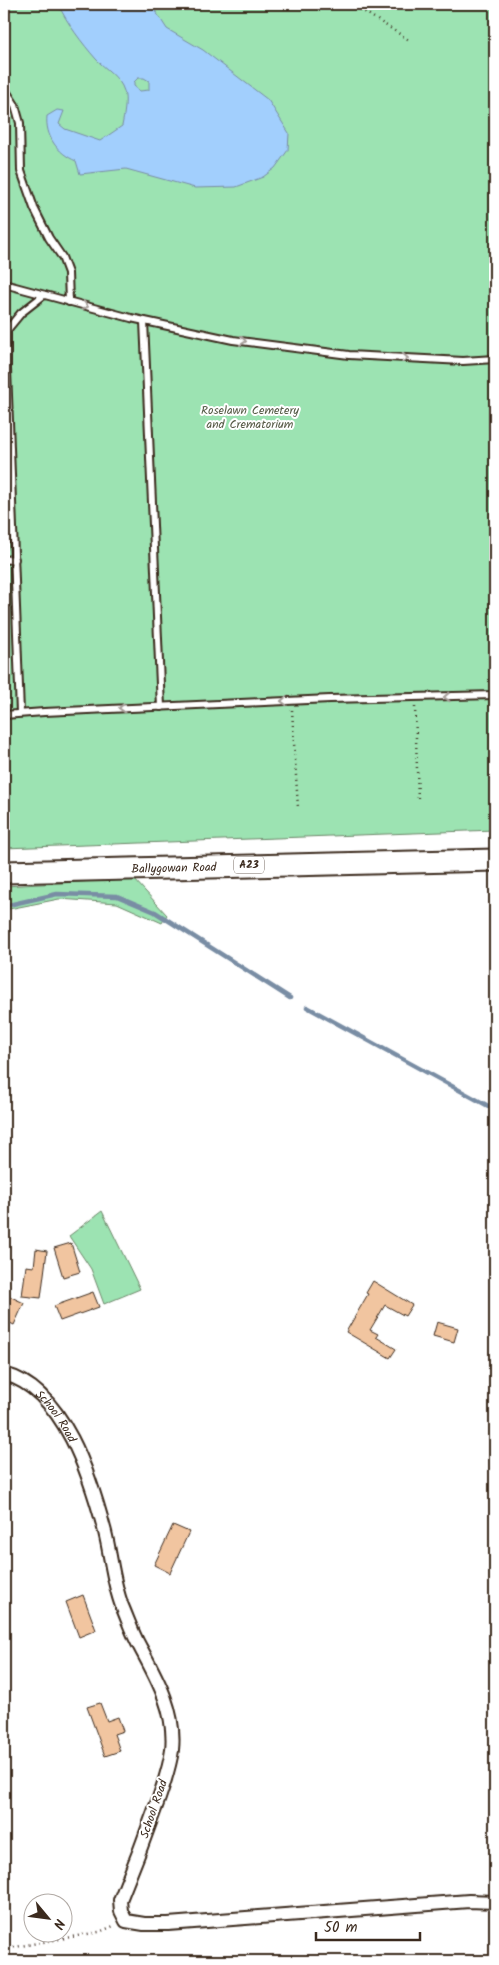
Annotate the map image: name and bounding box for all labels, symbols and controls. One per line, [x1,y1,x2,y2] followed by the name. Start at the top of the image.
[80,300,88,310] one-way arrow
[239,335,247,346] one-way arrow
[401,352,409,363] one-way arrow
[201,401,299,434] park label: Roselawn Cemetery and Crematorium
[442,691,450,702] one-way arrow
[280,696,288,707] one-way arrow
[118,703,126,714] one-way arrow
[234,856,264,874] road number: A23
[131,857,218,878] street label: Ballygowan Road
[31,1385,82,1447] street label: School Road
[135,1776,173,1841] street label: School Road
[22,1892,72,1942] north arrow
[316,1910,420,1942] scale bar
[47,1915,70,1933] text: N
[324,1916,358,1940] text: 50 m

